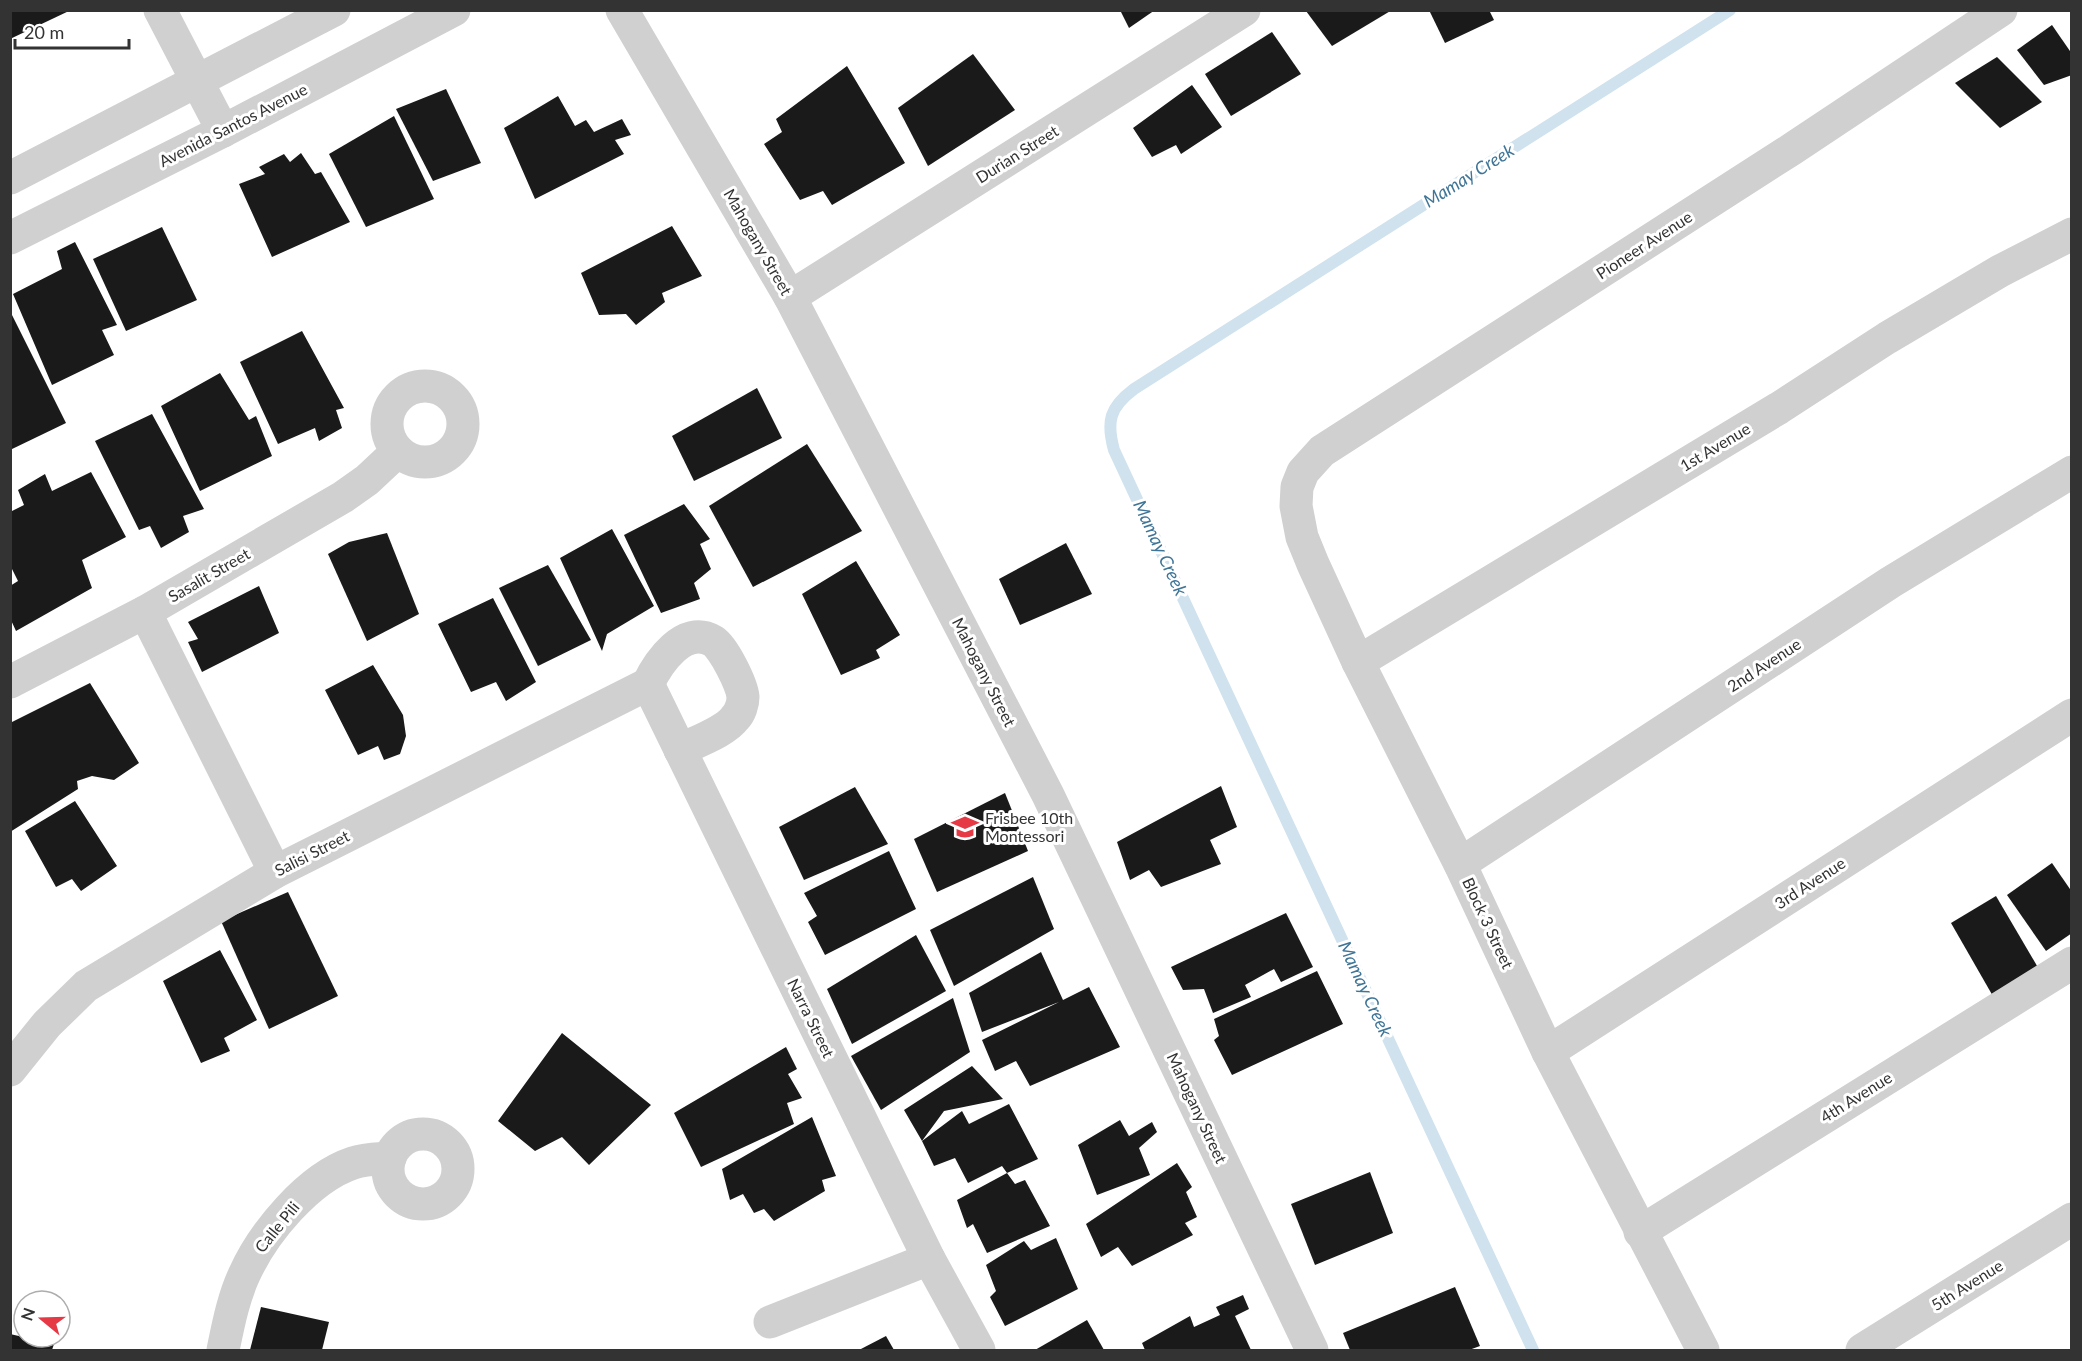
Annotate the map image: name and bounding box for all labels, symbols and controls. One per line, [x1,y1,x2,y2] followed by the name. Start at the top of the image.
[15,12,129,50] scale bar
[24,21,64,43] text: 20 m
[155,79,310,170] street label: Avenida Santos Avenue
[972,121,1062,186] street label: Durian Street
[1419,138,1518,212] water label: Mamay Creek
[720,185,797,299] street label: Mahogany Street
[1592,207,1695,283] street label: Pioneer Avenue
[1676,418,1753,475] street label: 1st Avenue
[1129,496,1193,599] water label: Mamay Creek
[165,543,253,606] street label: Sasalit Street
[949,614,1020,730] street label: Mahogany Street
[1723,634,1804,695] street label: 2nd Avenue
[985,808,1073,845] place label: Frisbee 10th Montessori
[950,812,980,842] school or university icon: Frisbee 10th Montessori
[271,826,352,879] street label: Salisi Street
[1771,853,1849,912] street label: 3rd Avenue
[1459,874,1518,972] street label: Block 3 Street
[1334,937,1398,1040] water label: Mamay Creek
[784,975,839,1061] street label: Narra Street
[1164,1050,1231,1166] street label: Mahogany Street
[1817,1067,1895,1126] street label: 4th Avenue
[250,1197,303,1256] street label: Calle Pili
[1928,1255,2006,1314] street label: 5th Avenue
[12,1289,72,1349] north arrow
[16,1305,38,1323] text: N

